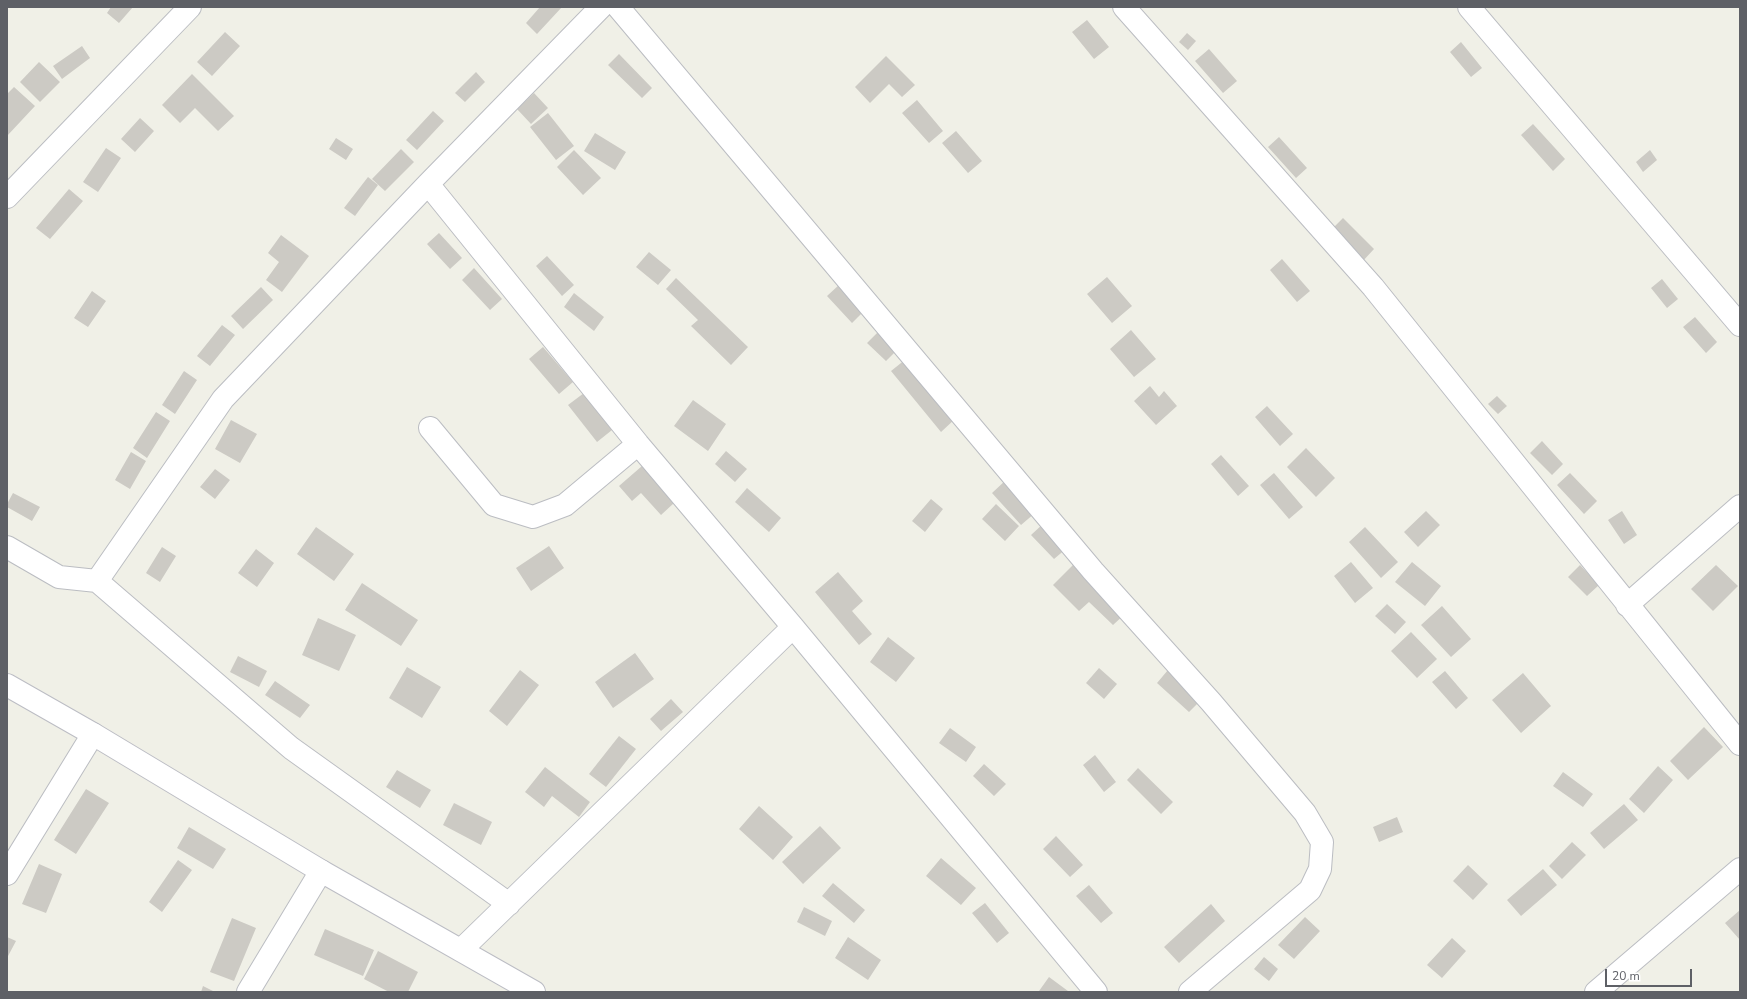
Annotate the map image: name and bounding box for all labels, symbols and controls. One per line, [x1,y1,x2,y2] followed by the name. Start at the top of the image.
[1607,961,1694,987] scale bar
[1612,968,1640,984] text: 20 m

